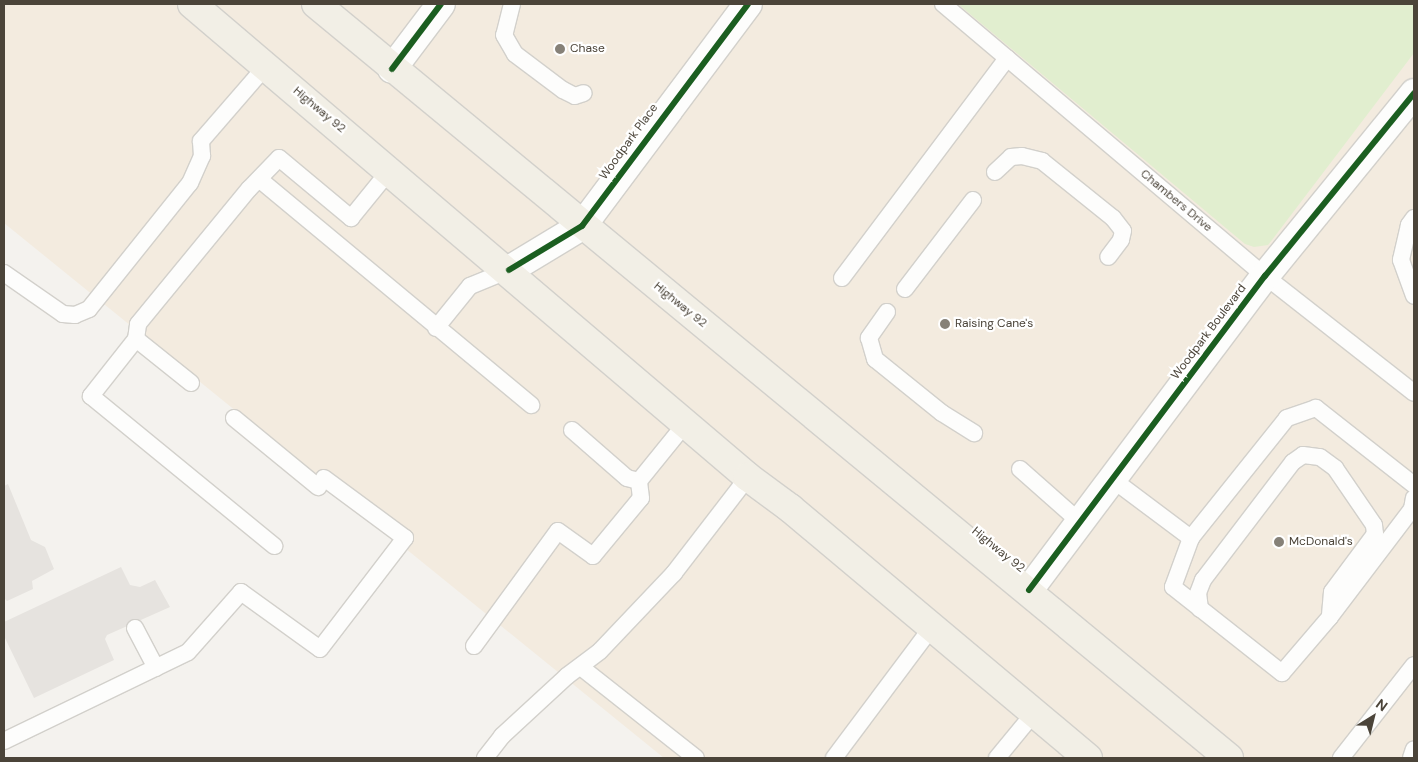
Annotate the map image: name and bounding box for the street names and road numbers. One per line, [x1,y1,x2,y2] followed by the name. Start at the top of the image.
[290,84,348,136] street label: Highway 92
[597,101,661,183] street label: Woodpark Place
[1137,167,1215,235] street label: Chambers Drive
[651,279,709,331] street label: Highway 92
[1169,282,1249,382] street label: Woodpark Boulevard
[969,524,1027,576] street label: Highway 92

